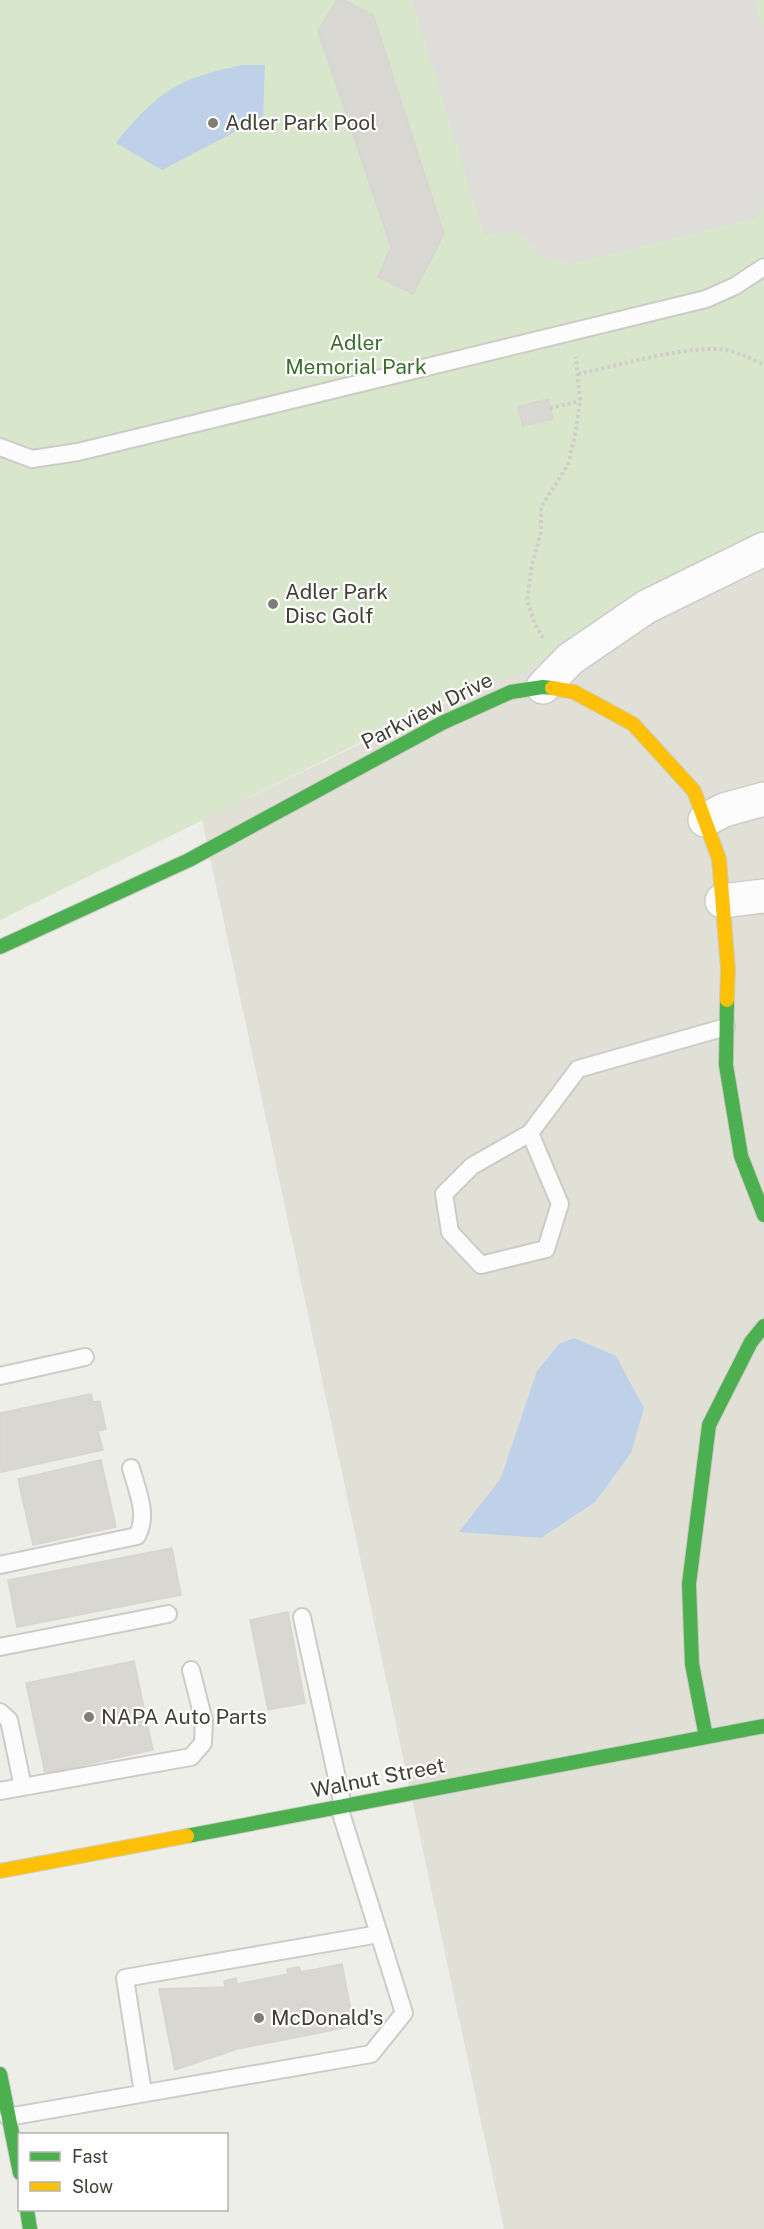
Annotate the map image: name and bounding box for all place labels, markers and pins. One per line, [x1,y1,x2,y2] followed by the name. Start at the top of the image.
[225,110,377,135] place label: Adler Park Pool
[206,116,220,130] marker: Adler Park Pool
[285,579,388,628] place label: Adler Park Disc Golf
[266,597,280,611] marker: Adler Park Disc Golf
[101,1704,267,1729] place label: NAPA Auto Parts
[82,1710,96,1724] marker: NAPA Auto Parts
[271,2005,383,2030] place label: McDonald's
[252,2011,266,2025] marker: McDonald's

